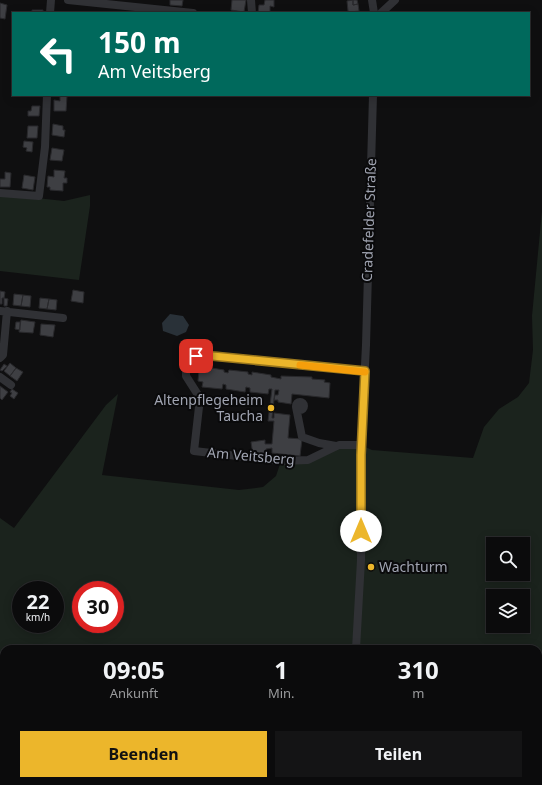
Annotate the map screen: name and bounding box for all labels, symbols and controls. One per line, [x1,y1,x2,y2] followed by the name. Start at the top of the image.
[98,23,181,61] text: 150 m
[32,28,84,80] icon: left
[98,59,211,83] text: Am Veitsberg
[357,158,380,282] street label: Cradefelder Straße
[179,339,213,373] pin
[185,345,207,367] icon: arrive
[154,390,263,425] place label: Altenpflegeheim Taucha
[266,403,276,413] marker: Altenpflegeheim Taucha
[206,442,296,469] street label: Am Veitsberg
[340,510,382,552] position arrow
[486,537,530,633] map controls
[486,537,530,581] button: search
[379,557,448,576] place label: Wachturm
[366,562,376,572] marker: Wachturm
[72,581,124,633] speed limit sign: 30
[27,588,49,615] text: 22
[486,589,530,633] button: layers
[26,610,50,624] text: km/h
[103,653,165,686] text: 09:05
[274,653,288,686] text: 1
[398,653,439,686] text: 310
[110,684,158,702] text: Ankunft
[268,684,295,702] text: Min.
[412,684,424,702] text: m
[20,731,267,777] button: Beenden
[275,731,522,777] button: Teilen

